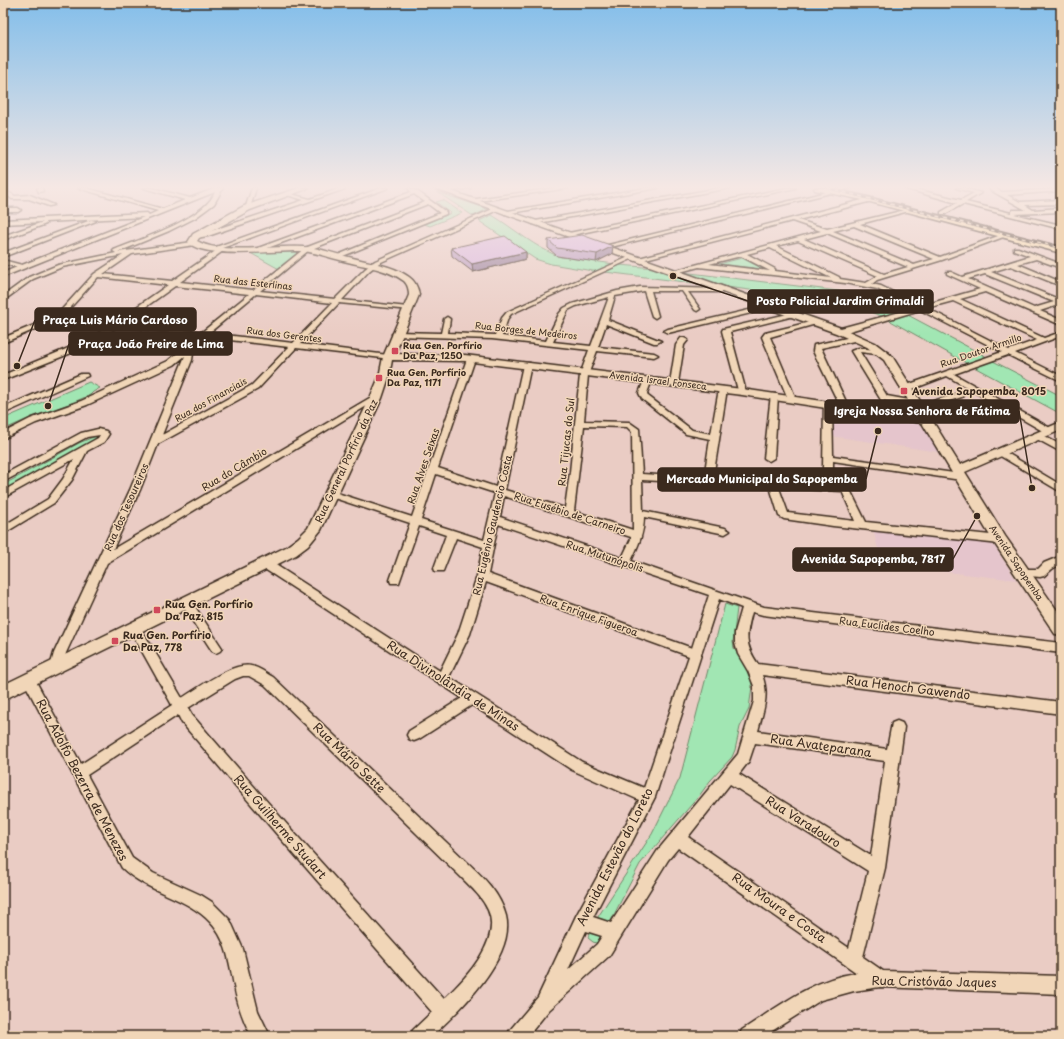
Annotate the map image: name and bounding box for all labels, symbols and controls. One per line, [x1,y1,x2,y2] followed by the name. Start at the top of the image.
[213,271,293,293] street label: Rua das Esterlinas
[748,290,933,313] callout: Posto Policial Jardim Grimaldi
[756,292,924,309] text: Posto Policial Jardim Grimaldi
[35,308,196,331] callout: Praça Luis Mário Cardoso
[42,311,188,328] text: Praça Luis Mário Cardoso
[474,318,578,342] street label: Rua Borges de Medeiros
[246,322,322,346] street label: Rua dos Gerentes
[938,330,1023,371] street label: Rua Doutor Armillo
[69,332,232,355] callout: Praça João Freire de Lima
[78,335,224,352] text: Praça João Freire de Lima
[403,338,483,362] place label: Rua Gen. Porfírio Da Paz, 1250
[390,346,400,356] marker: Rua Gen. Porfírio Da Paz, 1250
[387,365,467,389] place label: Rua Gen. Porfírio Da Paz, 1171
[609,367,708,393] street label: Avenida Israel Fonseca
[172,373,249,425] street label: Rua dos Financiais
[374,373,384,383] marker: Rua Gen. Porfírio Da Paz, 1171
[911,383,1046,398] place label: Avenida Sapopemba, 8015
[899,386,909,396] marker: Avenida Sapopemba, 8015
[310,396,381,525] street label: Rua General Porfírio da Paz
[553,397,578,487] street label: Rua Tijucas do Sul
[825,400,1019,423] callout: Igreja Nossa Senhora de Fátima
[834,402,1011,419] text: Igreja Nossa Senhora de Fátima
[403,425,443,506] street label: Rua Alves Seixas
[198,443,270,494] street label: Rua do Câmbio
[468,452,515,597] street label: Rua Eugênio Gaudencio Costa
[99,460,152,553] street label: Rua dos Tesoureiros
[658,468,866,491] callout: Mercado Municipal do Sapopemba
[666,470,858,487] text: Mercado Municipal do Sapopemba
[512,487,628,538] street label: Rua Eusébio de Carneiro
[986,522,1048,603] street label: Avenida Sapopemba
[564,536,646,575] street label: Rua Mutunópolis
[793,548,953,571] callout: Avenida Sapopemba, 7817
[800,550,945,567] text: Avenida Sapopemba, 7817
[538,590,641,640] street label: Rua Enrique Figueroa
[165,596,253,623] place label: Rua Gen. Porfírio Da Paz, 815
[152,605,162,615] marker: Rua Gen. Porfírio Da Paz, 815
[838,612,936,639] street label: Rua Euclides Coelho
[123,627,211,654] place label: Rua Gen. Porfírio Da Paz, 778
[110,636,120,646] marker: Rua Gen. Porfírio Da Paz, 778
[384,636,524,735] street label: Rua Divinolândia de Minas
[845,670,972,704] street label: Rua Henoch Gawendo
[32,695,134,864] street label: Rua Adolfo Bezerra de Menezes
[309,718,390,797] street label: Rua Mário Sette
[769,729,873,761] street label: Rua Avateparana
[230,770,331,883] street label: Rua Guilherme Studart
[571,784,657,929] street label: Avenida Estevão do Loreto
[762,791,845,852] street label: Rua Varadouro
[729,868,831,947] street label: Rua Moura e Costa
[871,971,997,991] street label: Rua Cristóvão Jaques

